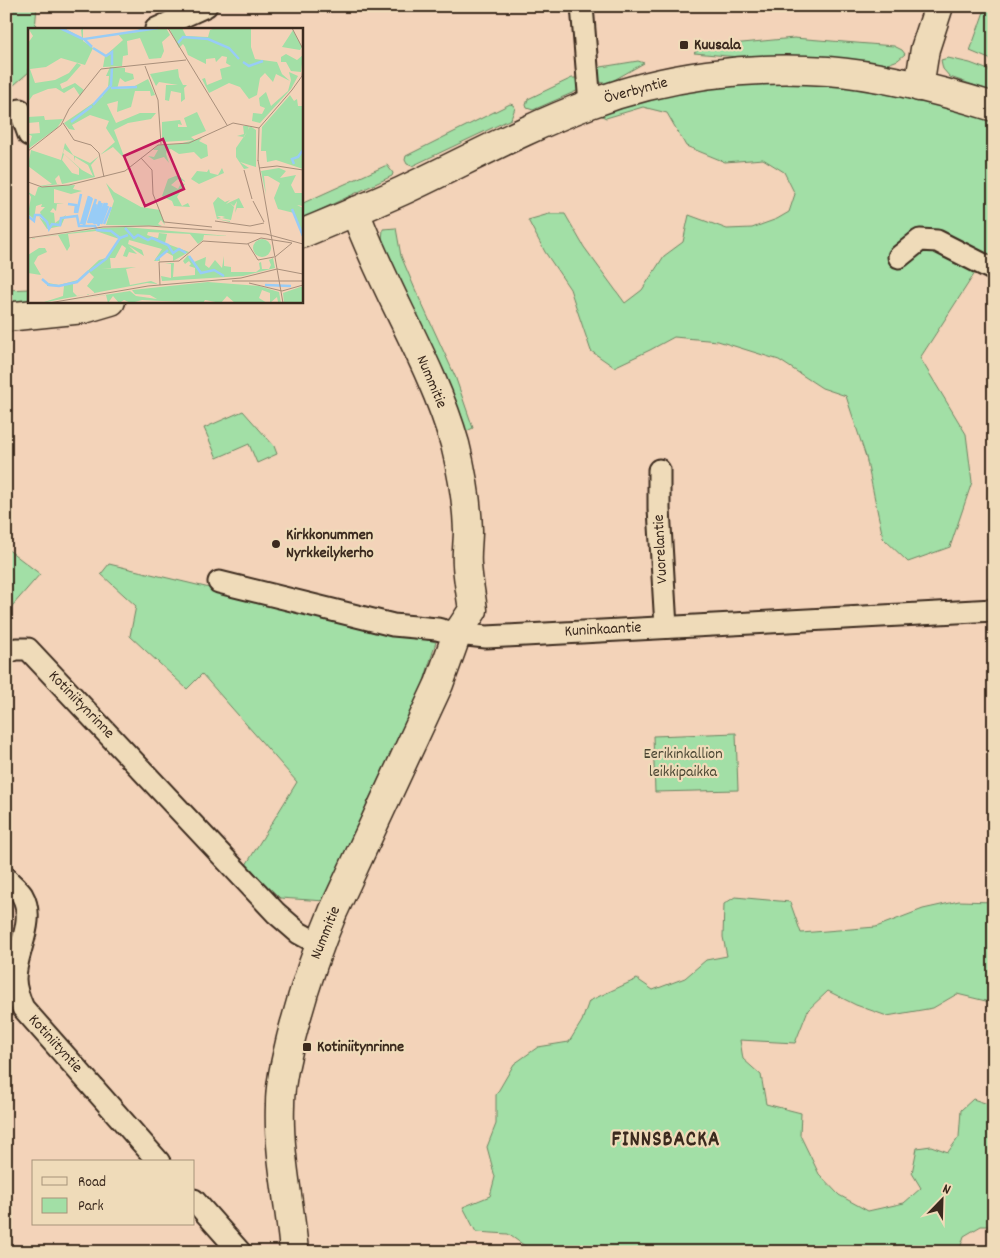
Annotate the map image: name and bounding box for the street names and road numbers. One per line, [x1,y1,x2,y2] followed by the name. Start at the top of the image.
[602,71,670,111] street label: Överbyntie
[410,352,452,412] street label: Nummitie
[648,514,674,584] street label: Vuorelantie
[564,617,642,643] street label: Kuninkaantie
[42,666,120,744] street label: Kotiniitynrinne
[305,903,347,963] street label: Nummitie
[22,1009,88,1079] street label: Kotiniityntie

